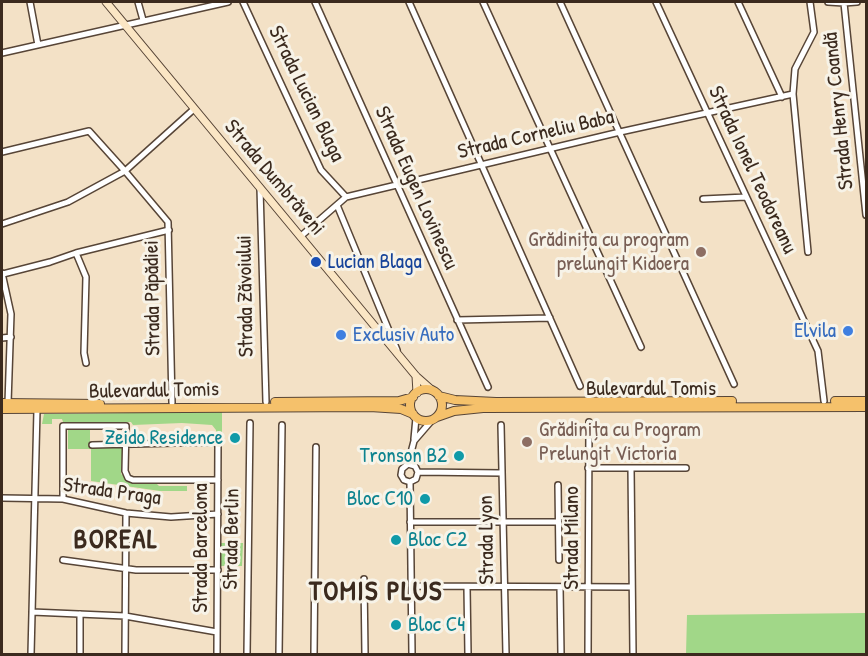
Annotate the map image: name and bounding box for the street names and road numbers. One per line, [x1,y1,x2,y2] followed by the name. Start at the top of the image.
[262,22,350,166] street label: Strada Lucian Blaga
[818,31,860,191] street label: Strada Henry Coandă
[702,82,802,258] street label: Strada Ionel Teodoreanu
[369,102,463,274] street label: Strada Eugen Lovinescu
[455,105,617,165] street label: Strada Corneliu Baba
[218,115,330,241] street label: Strada Dumbrăveni
[232,235,260,357] street label: Strada Zăvoiului
[139,240,167,356] street label: Strada Păpădiei
[586,376,716,402] street label: Bulevardul Tomis
[89,377,219,405] street label: Bulevardul Tomis
[62,473,162,511] street label: Strada Praga
[188,483,214,613] street label: Strada Barcelona
[559,486,585,590] street label: Strada Milano
[219,488,245,590] street label: Strada Berlin
[474,495,500,585] street label: Strada Lyon

